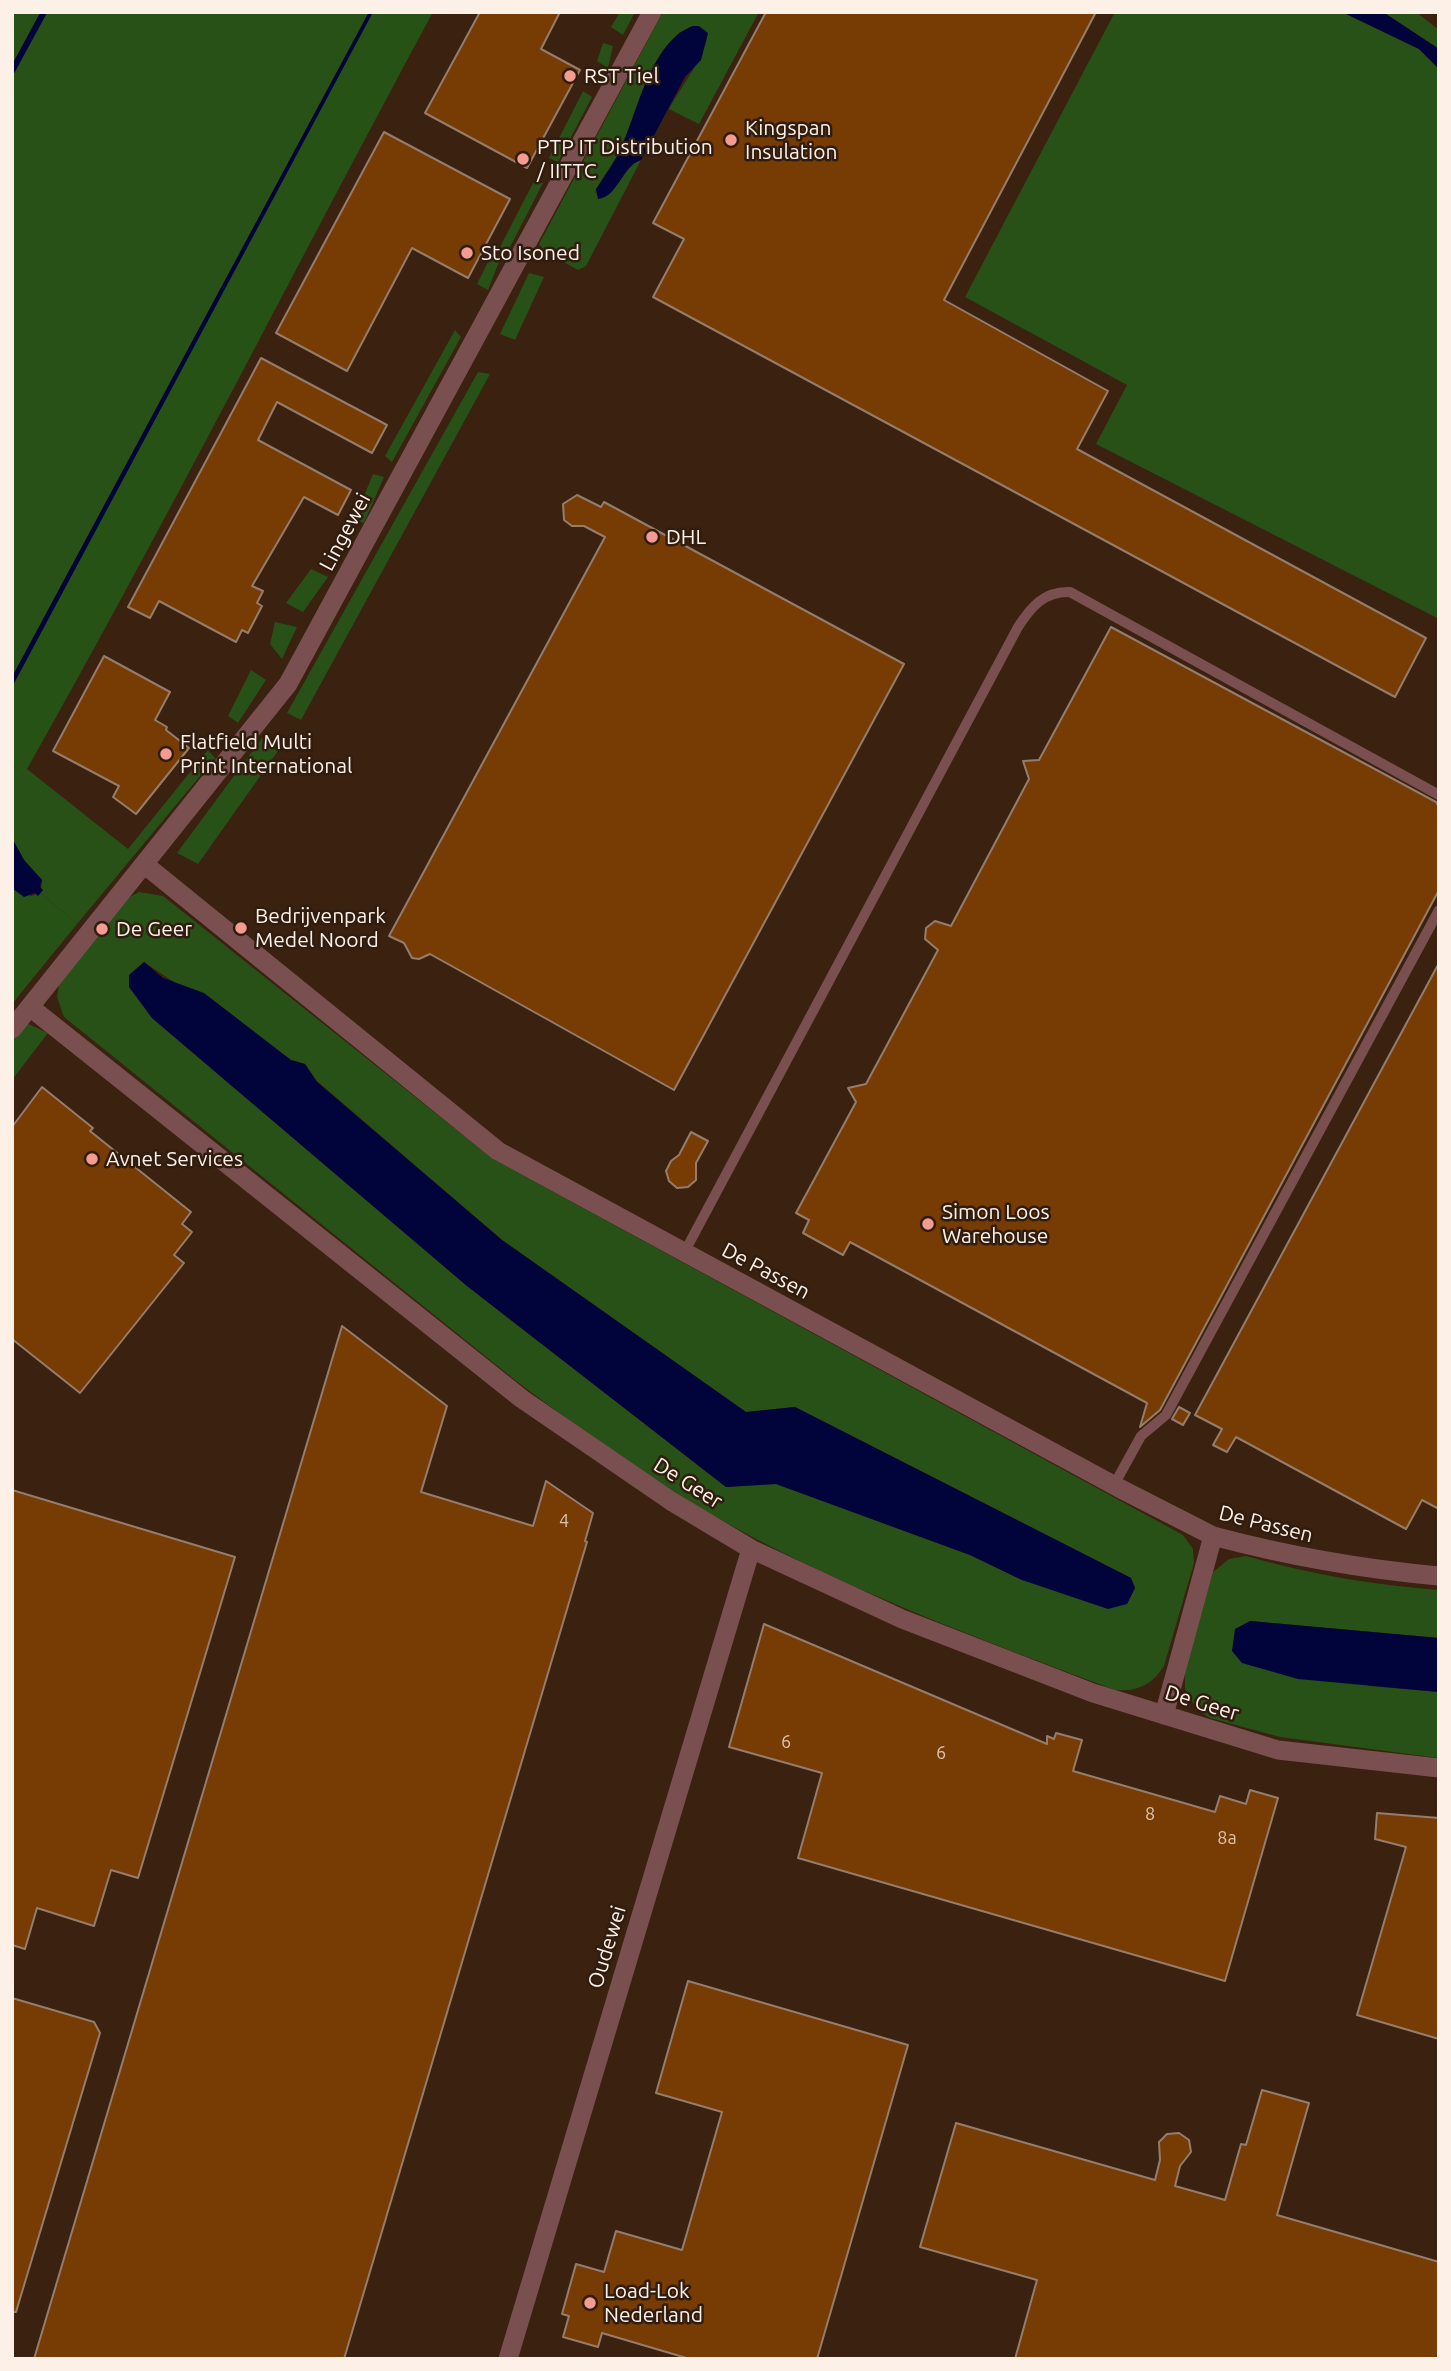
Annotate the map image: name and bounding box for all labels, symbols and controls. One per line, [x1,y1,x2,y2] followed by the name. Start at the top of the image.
[584,63,659,89] place label: RST Tiel
[562,68,578,84] marker: RST Tiel
[745,115,837,165] place label: Kingspan Insulation
[723,132,739,148] marker: Kingspan Insulation
[537,134,713,184] place label: PTP IT Distribution / IITTC
[515,151,531,167] marker: PTP IT Distribution / IITTC
[481,240,580,266] place label: Sto Isoned
[459,245,475,261] marker: Sto Isoned
[314,489,376,575] street label: Lingewei
[666,524,706,550] place label: DHL
[644,529,660,545] marker: DHL
[180,729,353,779] place label: Flatfield Multi Print International
[158,746,174,762] marker: Flatfield Multi Print International
[255,903,386,953] place label: Bedrijvenpark Medel Noord
[116,916,192,942] place label: De Geer
[233,920,249,936] marker: Bedrijvenpark Medel Noord
[94,921,110,937] marker: De Geer
[106,1146,243,1172] place label: Avnet Services
[84,1151,100,1167] marker: Avnet Services
[942,1199,1050,1249] place label: Simon Loos Warehouse
[920,1216,936,1232] marker: Simon Loos Warehouse
[718,1237,814,1305] street label: De Passen
[649,1452,727,1514] street label: De Geer
[1216,1500,1316,1548] street label: De Passen
[559,1510,569,1532] house number: 4
[1162,1680,1242,1726] street label: De Geer
[781,1731,791,1753] house number: 6
[936,1742,946,1764] house number: 6
[1145,1803,1155,1825] house number: 8
[1217,1827,1237,1849] house number: 8a
[583,1903,631,1991] street label: Oudewei
[604,2278,703,2328] place label: Load-Lok Nederland
[582,2295,598,2311] marker: Load-Lok Nederland

